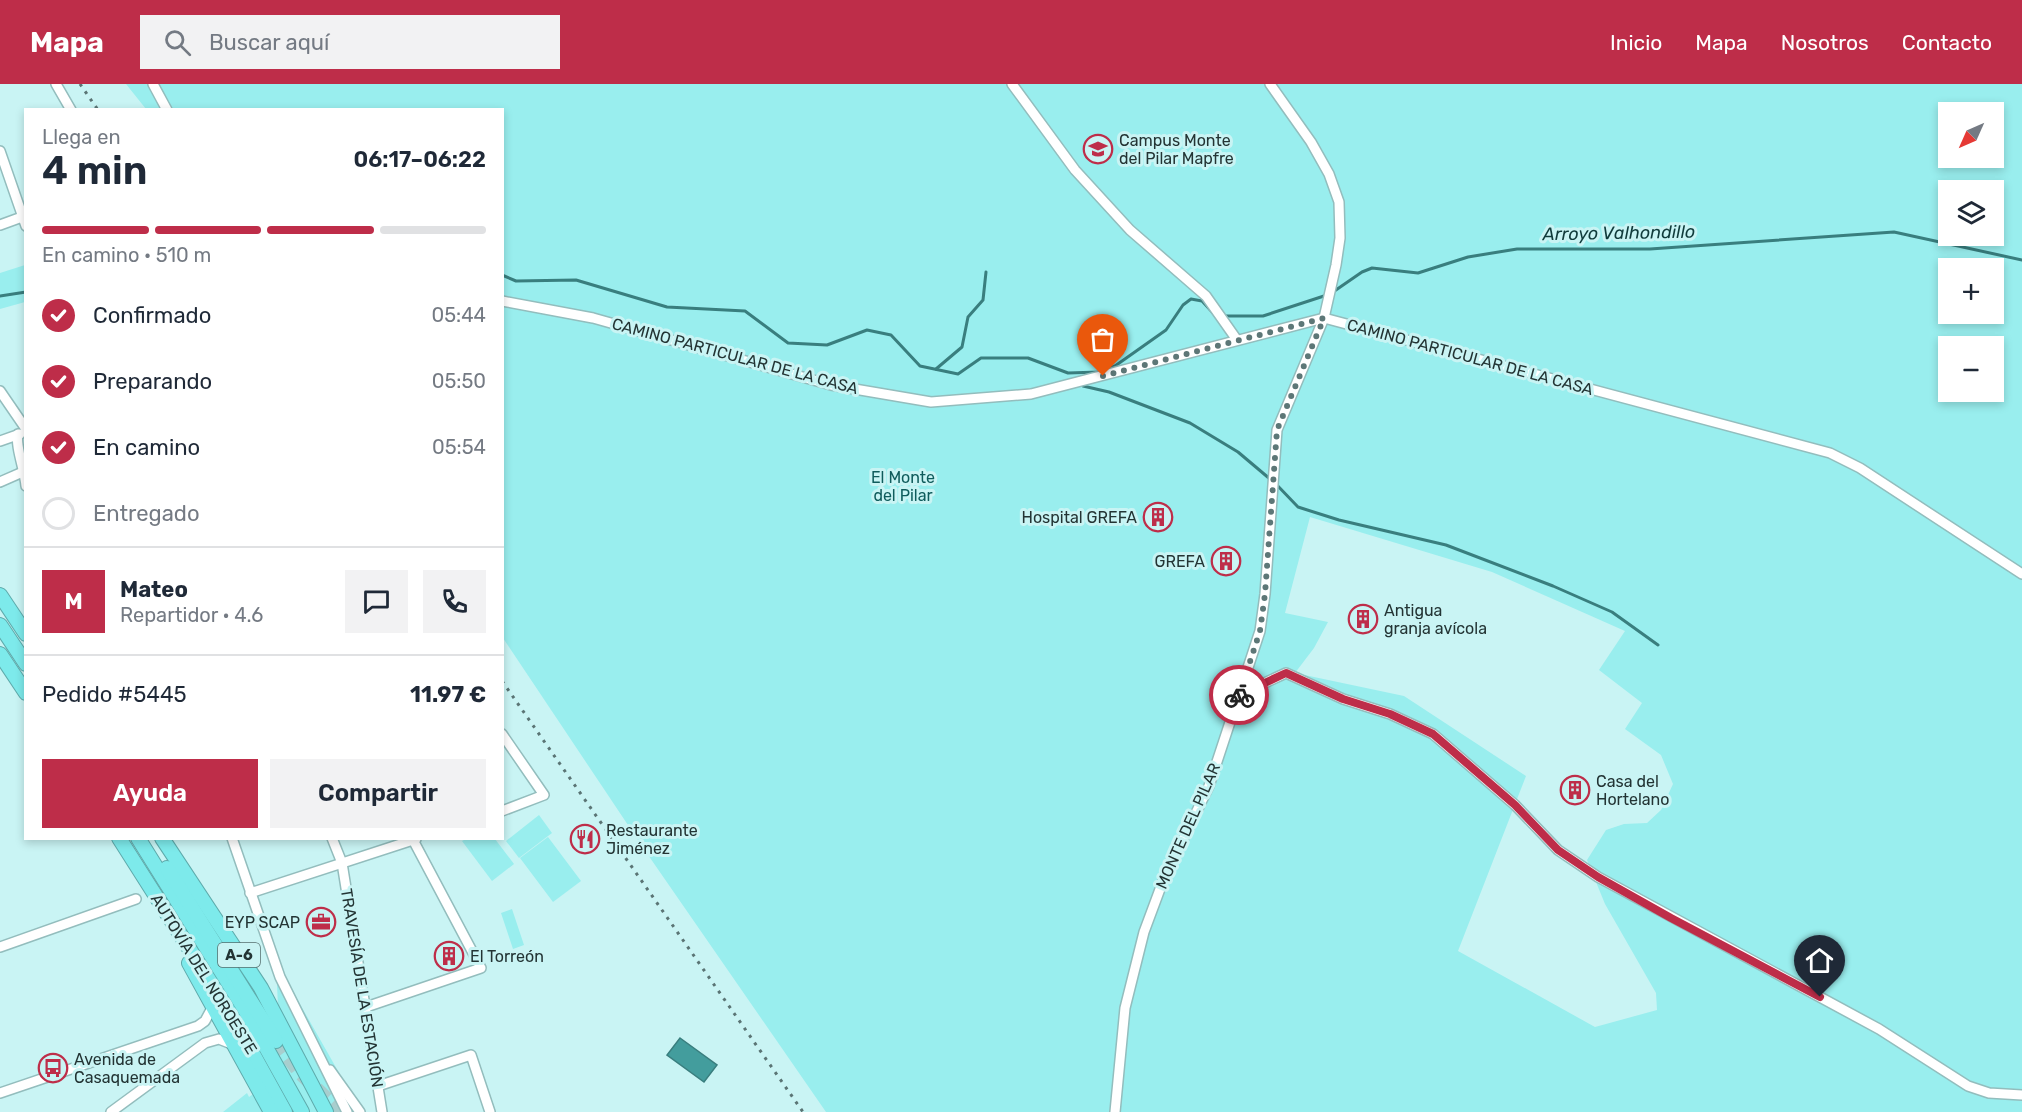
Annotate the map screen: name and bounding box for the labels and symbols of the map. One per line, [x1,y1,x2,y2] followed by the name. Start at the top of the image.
[1938,102,2004,168] north arrow
[1119,131,1234,168] place label: Campus Monte del Pilar Mapfre
[1082,133,1114,165] school or university icon: Campus Monte del Pilar Mapfre
[1542,221,1695,245] water label: Arroyo Valhondillo
[610,314,860,398] street label: CAMINO PARTICULAR DE LA CASA
[1077,314,1128,376] pin
[1345,315,1595,399] street label: CAMINO PARTICULAR DE LA CASA
[871,468,935,505] park label: El Monte del Pilar
[1142,501,1174,533] building icon: Hospital GREFA
[1021,508,1137,527] place label: Hospital GREFA
[1210,545,1242,577] building icon: GREFA
[1155,552,1205,571] place label: GREFA
[1384,601,1487,638] place label: Antigua granja avícola
[1347,603,1379,635] building icon: Antigua granja avícola
[1209,665,1269,725] courier
[1152,760,1224,892] street label: MONTE DEL PILAR
[1596,772,1670,809] place label: Casa del Hortelano
[1559,774,1591,806] building icon: Casa del Hortelano
[606,821,698,858] place label: Restaurante Jiménez
[569,823,601,855] restaurant icon: Restaurante Jiménez
[337,887,388,1089] street label: TRAVESÍA DE LA ESTACIÓN
[147,890,261,1058] street label: AUTOVÍA DEL NOROESTE
[305,906,337,938] office icon: EYP SCAP
[225,913,300,932] place label: EYP SCAP
[1794,935,1845,997] pin
[433,940,465,972] building icon: El Torreón
[218,943,260,967] road number: A-6
[470,947,544,966] place label: El Torreón
[74,1050,180,1087] place label: Avenida de Casaquemada
[37,1052,69,1084] bus stop icon: Avenida de Casaquemada

